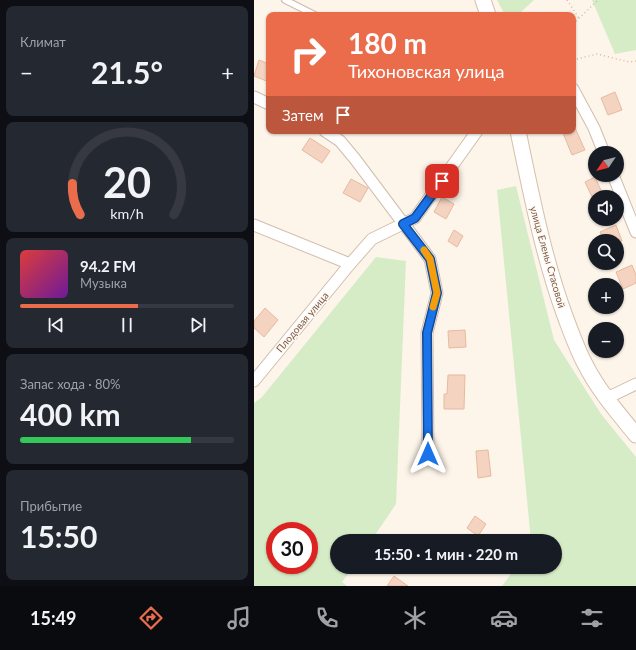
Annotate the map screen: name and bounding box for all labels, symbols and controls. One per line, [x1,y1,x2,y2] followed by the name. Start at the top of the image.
[348,26,427,60] text: 180 m
[282,28,334,80] icon: right
[20,34,66,50] text: Климат
[91,54,163,90] text: 21.5°
[20,59,33,86] text: −
[221,59,234,86] text: +
[348,60,505,82] text: Тихоновская улица
[332,104,354,126] icon: arrive
[282,106,324,124] text: Затем
[588,146,624,182] north arrow
[588,146,624,358] map controls
[103,157,151,207] text: 20
[425,164,459,198] pin
[431,170,453,192] icon: arrive
[588,190,624,226] button: sound
[110,205,144,222] text: km/h
[528,205,568,310] street label: улица Елены Стасовой
[588,234,624,270] button: search
[80,257,136,275] text: 94.2 FM
[80,275,127,291] text: Музыка
[588,278,624,314] button: +
[273,289,331,355] street label: Плодовая улица
[45,314,67,336] icon: previous
[116,314,138,336] icon: pause
[187,314,209,336] icon: next
[588,322,624,358] button: −
[20,376,121,392] text: Запас хода · 80%
[20,396,121,432] text: 400 km
[407,433,449,475] position arrow
[20,498,82,514] text: Прибытие
[20,518,97,554] text: 15:50
[266,522,318,574] speed limit sign: 30
[374,545,518,563] text: 15:50 · 1 мин · 220 m
[137,604,165,632] icon: directions
[225,604,253,632] icon: music
[313,604,341,632] icon: phone
[401,604,429,632] icon: climate
[490,604,518,632] icon: car
[578,604,606,632] icon: filters
[30,607,77,629] text: 15:49

